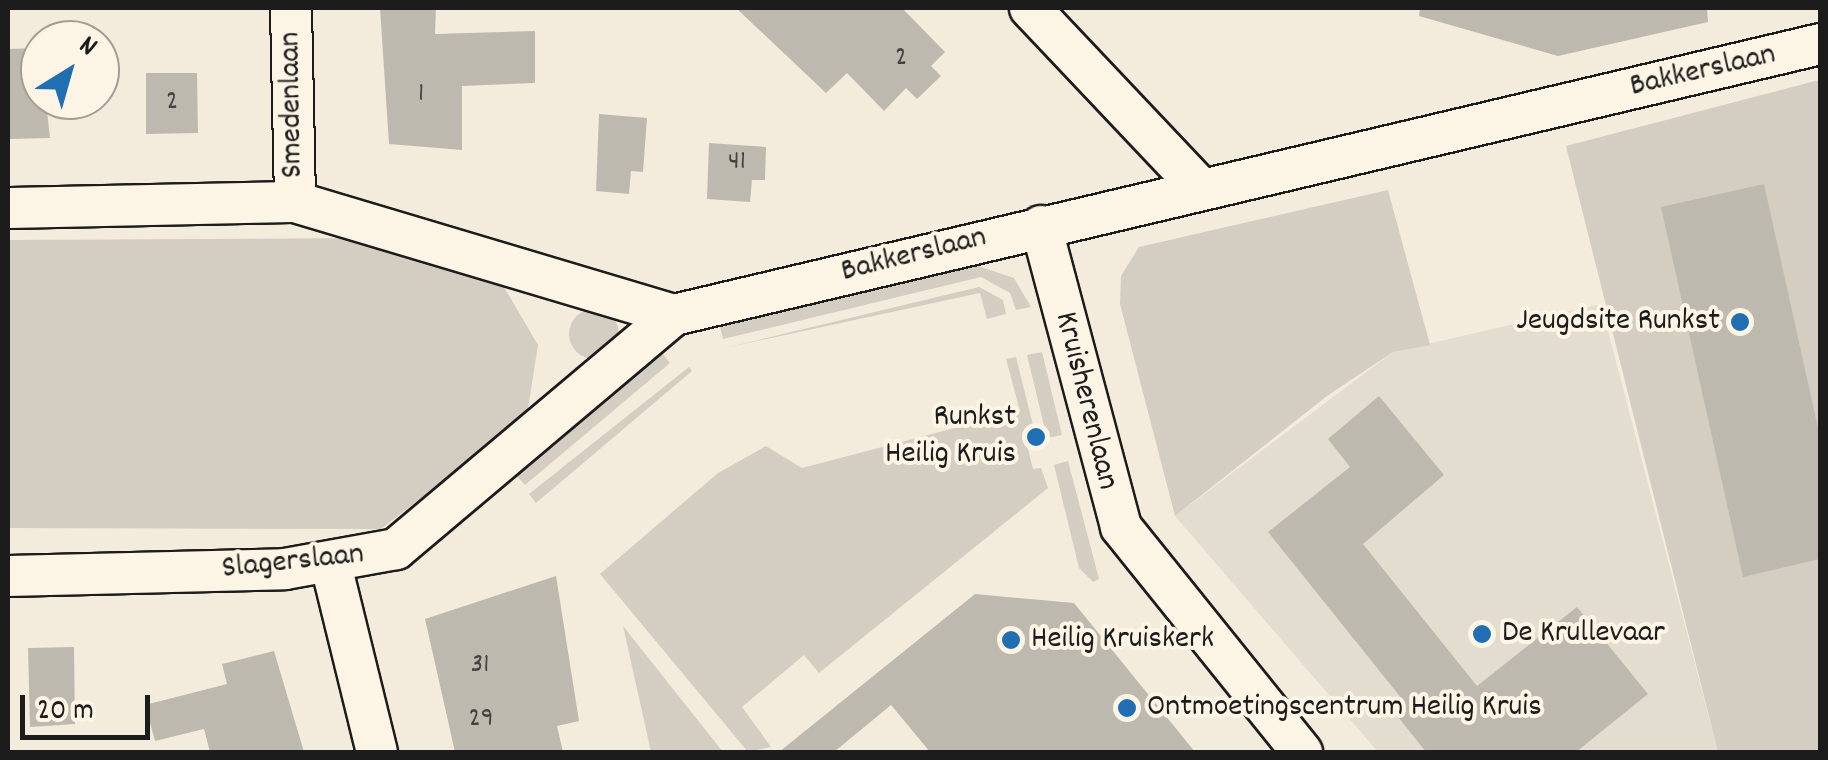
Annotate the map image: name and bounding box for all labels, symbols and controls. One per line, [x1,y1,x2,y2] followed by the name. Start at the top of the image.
[20,20,120,120] north arrow
[69,27,104,68] text: N
[273,31,313,179] street label: Smedenlaan
[1626,37,1780,107] street label: Bakkerslaan
[895,42,907,76] house number: 2
[418,78,424,112] house number: 1
[166,86,178,120] house number: 2
[728,146,746,180] house number: 41
[837,219,991,293] street label: Bakkerslaan
[1516,303,1720,341] place label: Jeugdsite Runkst
[1044,308,1126,494] street label: Kruisherenlaan
[1729,311,1751,333] marker: Jeugdsite Runkst
[885,400,1016,475] place label: Runkst Heilig Kruis
[1025,426,1047,448] marker: Runkst Heilig Kruis
[220,536,366,590] street label: Slagerslaan
[1502,615,1665,653] place label: De Krullevaar
[1031,621,1214,659] place label: Heilig Kruiskerk
[1471,623,1493,645] marker: De Krullevaar
[1000,629,1022,651] marker: Heilig Kruiskerk
[471,649,489,683] house number: 31
[25,675,155,737] scale bar
[1147,689,1542,727] place label: Ontmoetingscentrum Heilig Kruis
[37,691,94,734] text: 20 m
[1116,697,1138,719] marker: Ontmoetingscentrum Heilig Kruis
[468,703,494,737] house number: 29

